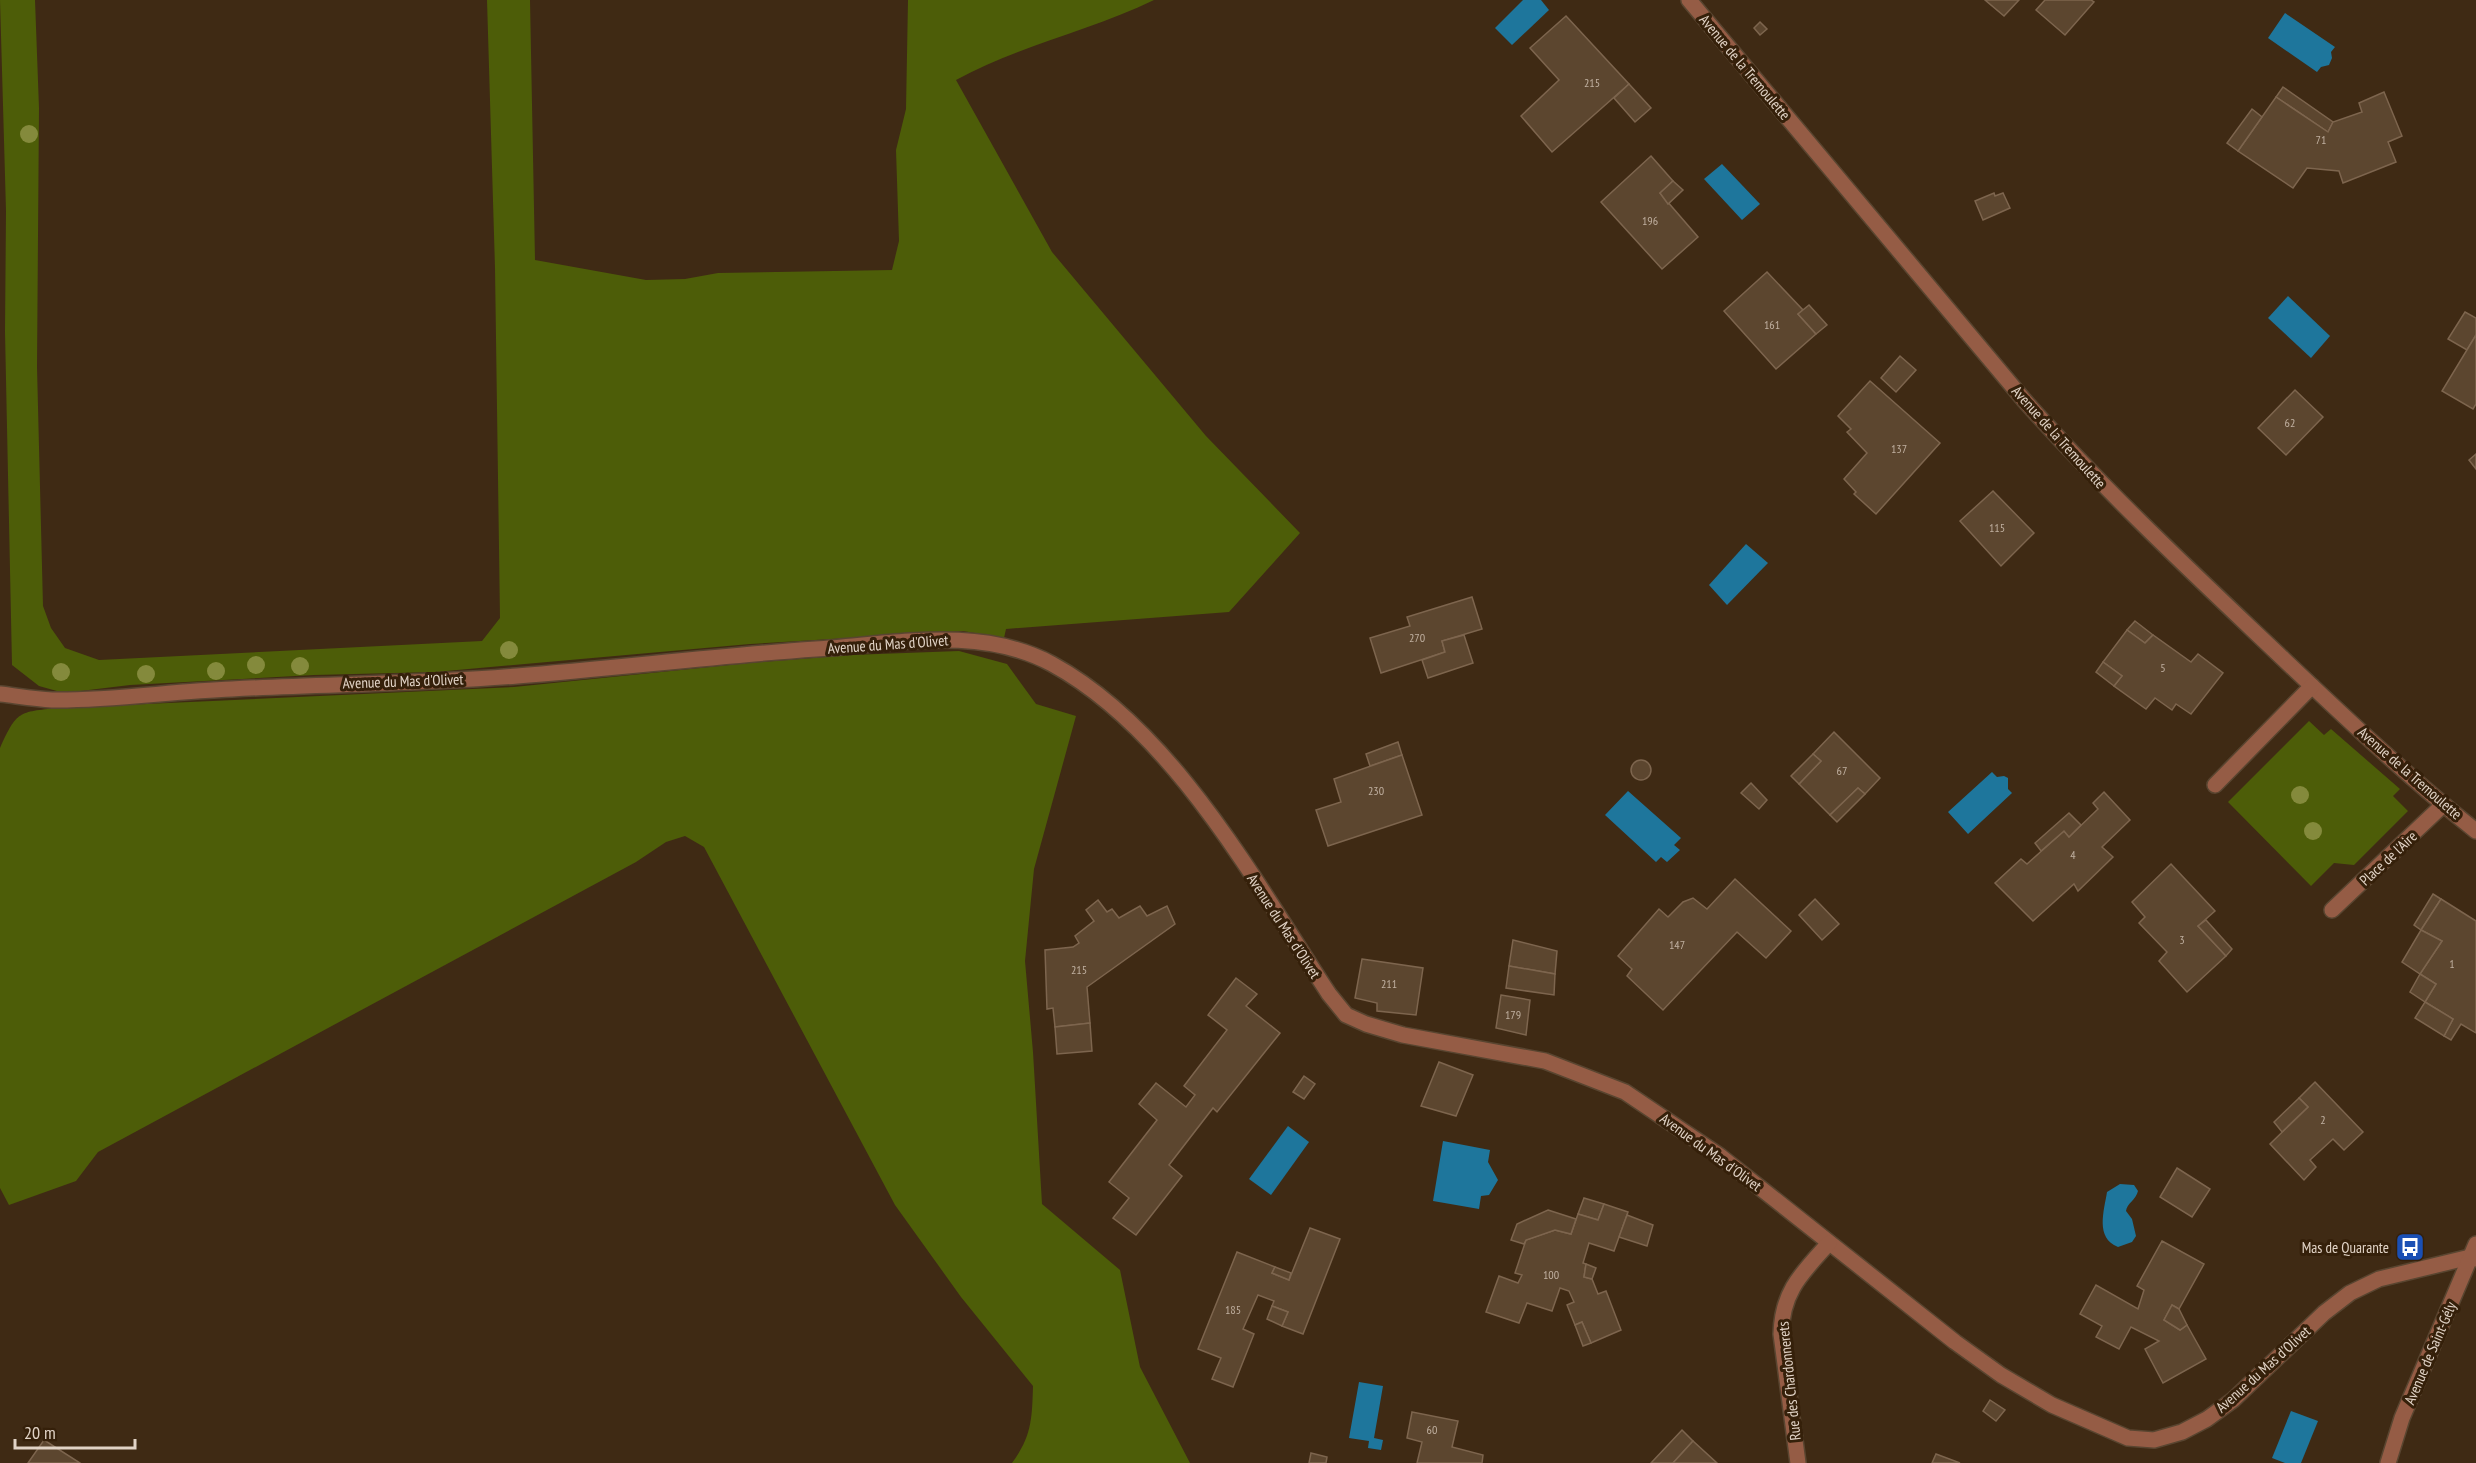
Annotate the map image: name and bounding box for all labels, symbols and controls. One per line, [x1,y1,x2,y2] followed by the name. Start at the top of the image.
[1695,10,1795,124] street label: Avenue de la Tremoulette
[1584,75,1600,90] house number: 215
[2316,132,2326,147] house number: 71
[1642,213,1658,228] house number: 196
[1764,317,1780,332] house number: 161
[2008,382,2110,492] street label: Avenue de la Tremoulette
[2285,415,2295,430] house number: 62
[1891,441,1907,456] house number: 137
[1989,520,2005,535] house number: 115
[827,630,949,658] street label: Avenue du Mas d'Olivet
[1409,630,1425,645] house number: 270
[2160,660,2166,675] house number: 5
[342,669,464,693] street label: Avenue du Mas d'Olivet
[2354,723,2466,823] street label: Avenue de la Tremoulette
[1837,763,1847,778] house number: 67
[1368,783,1384,798] house number: 230
[2355,827,2421,889] street label: Place de l'Aire
[2070,847,2076,862] house number: 4
[1243,870,1325,982] street label: Avenue du Mas d'Olivet
[2179,932,2185,947] house number: 3
[1669,937,1685,952] house number: 147
[2449,956,2455,971] house number: 1
[1071,962,1087,977] house number: 215
[1381,976,1397,991] house number: 211
[1505,1007,1521,1022] house number: 179
[1656,1109,1766,1195] street label: Avenue du Mas d'Olivet
[2320,1112,2326,1127] house number: 2
[2394,1231,2426,1263] bus stop icon: Mas de Quarante
[2302,1238,2389,1257] place label: Mas de Quarante
[1543,1267,1559,1282] house number: 100
[2400,1298,2460,1407] street label: Avenue de Saint-Gély
[1225,1302,1241,1317] house number: 185
[1773,1321,1805,1441] street label: Rue des Chardonnerets
[2212,1321,2314,1417] street label: Avenue du Mas d'Olivet
[15,1412,135,1450] scale bar
[24,1421,56,1444] text: 20 m
[1427,1422,1437,1437] house number: 60

